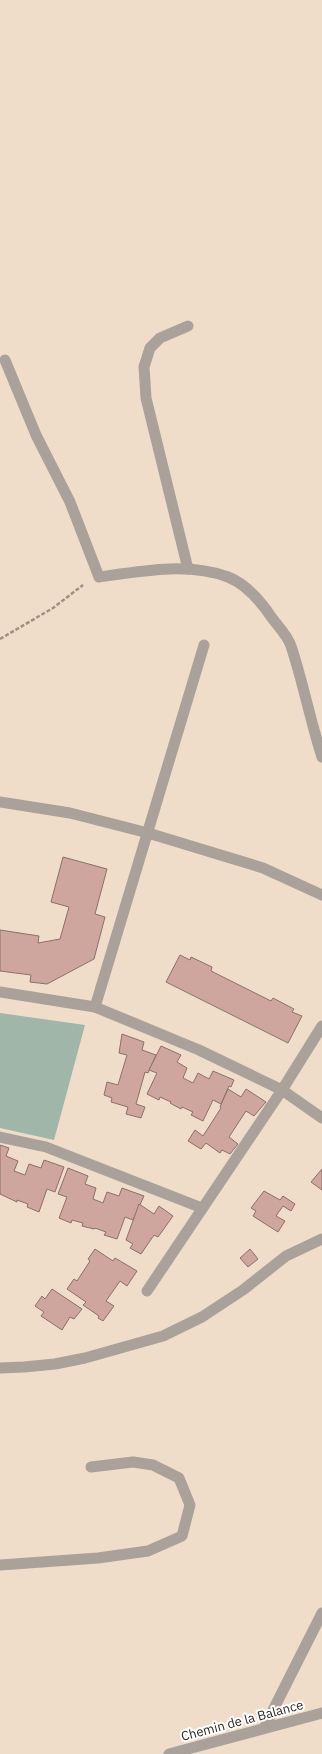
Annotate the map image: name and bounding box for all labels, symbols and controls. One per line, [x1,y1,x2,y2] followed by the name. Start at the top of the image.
[179,1696,305,1745] street label: Chemin de la Balance

